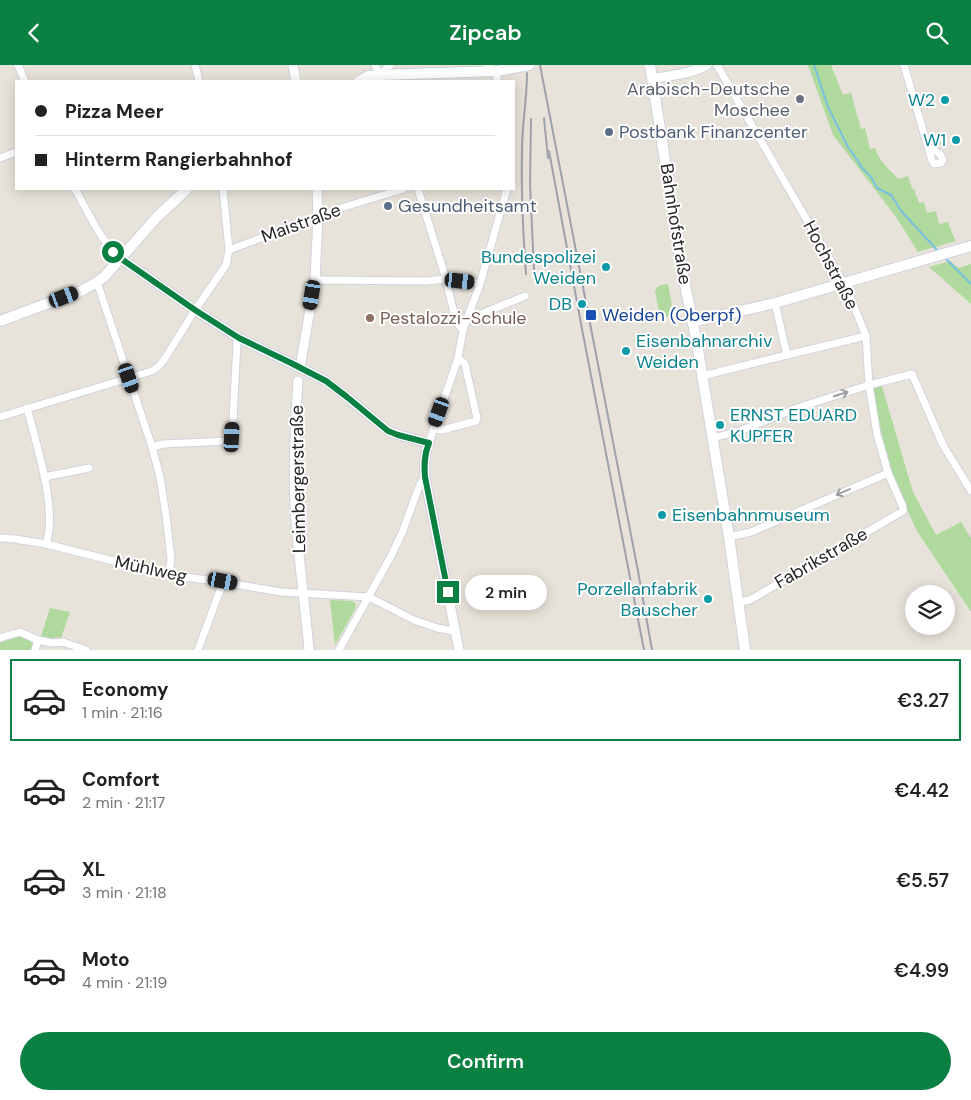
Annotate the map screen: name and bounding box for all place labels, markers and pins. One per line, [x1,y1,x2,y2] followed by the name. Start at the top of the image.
[627,77,790,122] place label: Arabisch-Deutsche Moschee
[908,88,935,112] place label: W2
[794,93,806,105] marker: Arabisch-Deutsche Moschee
[939,94,951,106] marker: W2
[619,120,808,144] place label: Postbank Finanzcenter
[603,126,615,138] marker: Postbank Finanzcenter
[923,128,946,152] place label: W1
[950,134,962,146] marker: W1
[398,194,537,218] place label: Gesundheitsamt
[382,200,394,212] marker: Gesundheitsamt
[481,245,596,290] place label: Bundespolizei Weiden
[600,261,612,273] marker: Bundespolizei Weiden
[549,292,572,316] place label: DB
[576,298,588,310] marker: DB
[602,303,741,327] place label: Weiden (Oberpf)
[380,306,527,330] place label: Pestalozzi-Schule
[584,308,598,322] marker: Weiden (Oberpf)
[364,312,376,324] marker: Pestalozzi-Schule
[636,329,773,374] place label: Eisenbahnarchiv Weiden
[620,345,632,357] marker: Eisenbahnarchiv Weiden
[730,403,857,448] place label: ERNST EDUARD KUPFER
[714,419,726,431] marker: ERNST EDUARD KUPFER
[672,503,830,527] place label: Eisenbahnmuseum
[656,509,668,521] marker: Eisenbahnmuseum
[577,577,698,622] place label: Porzellanfabrik Bauscher
[702,593,714,605] marker: Porzellanfabrik Bauscher

